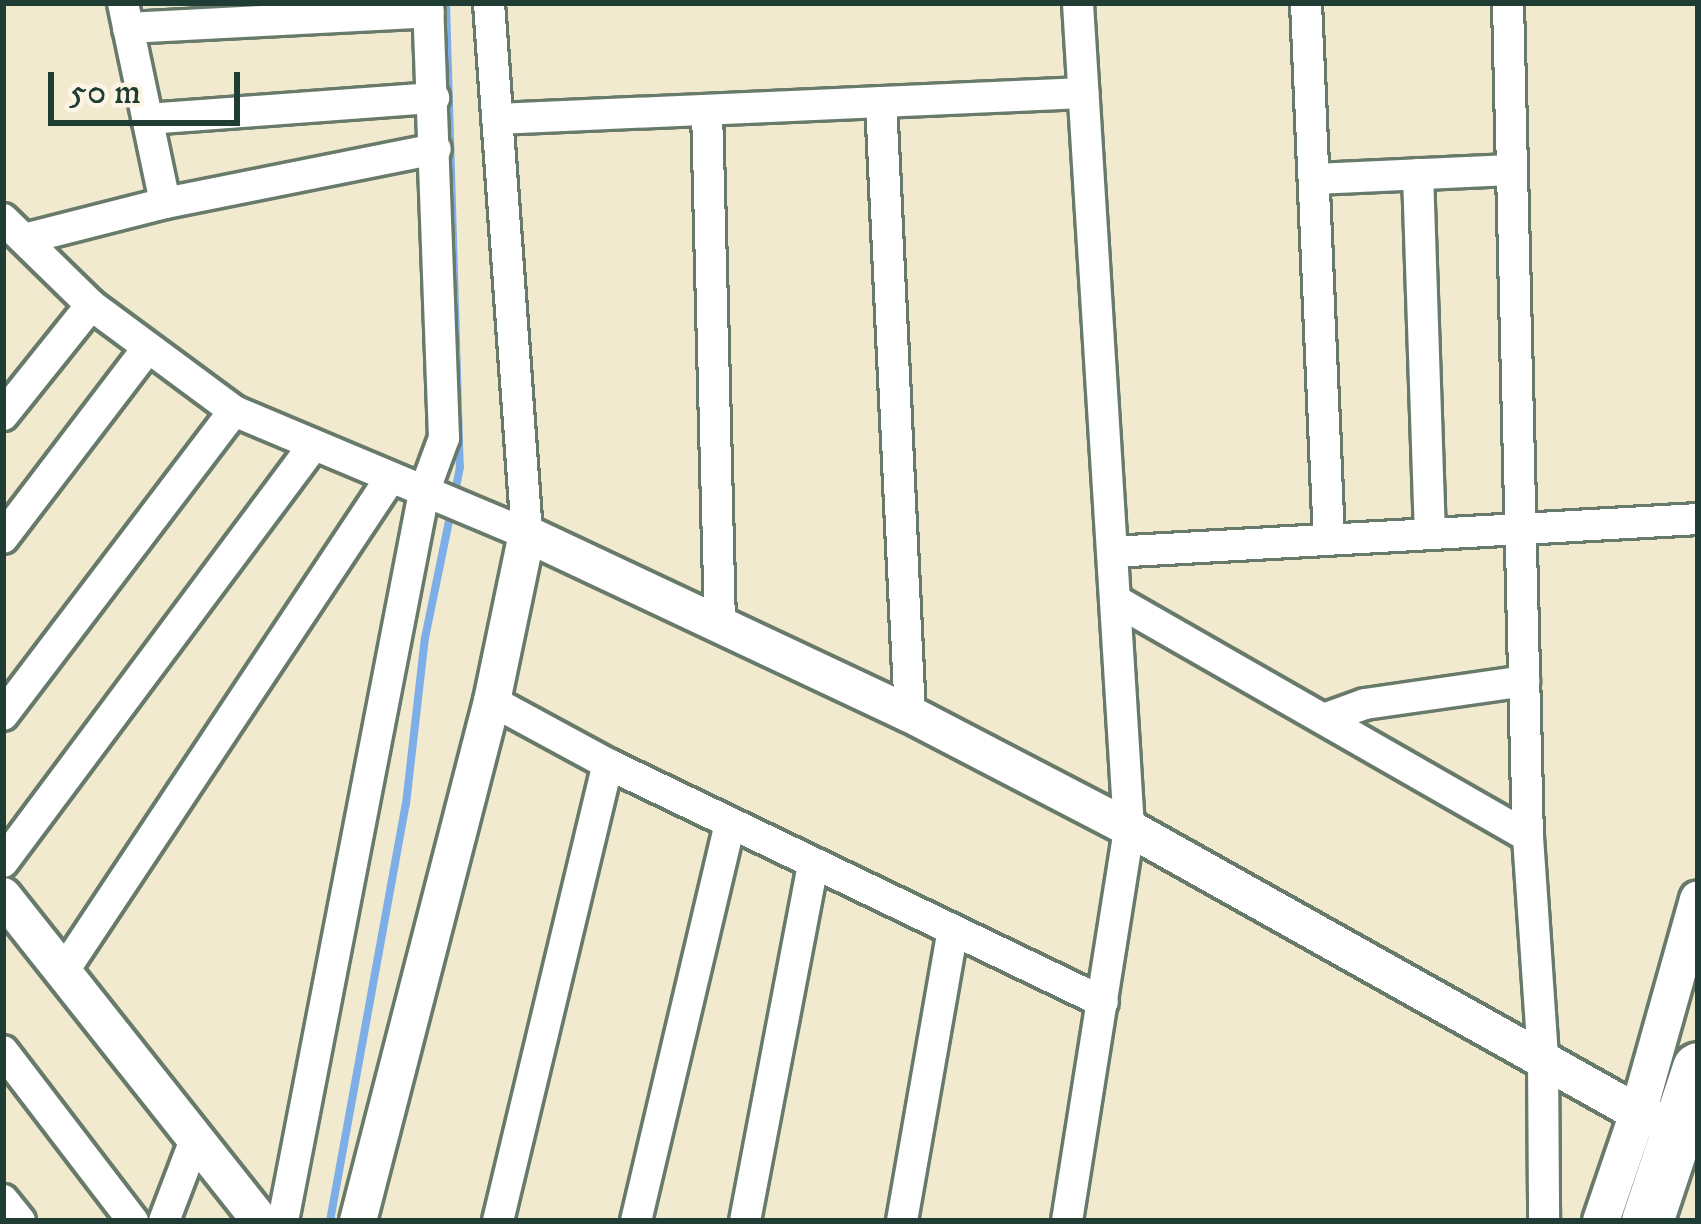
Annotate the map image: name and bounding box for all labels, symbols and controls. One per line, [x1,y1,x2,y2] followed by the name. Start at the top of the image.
[54,48,246,122] scale bar
[69,70,141,115] text: 50 m

